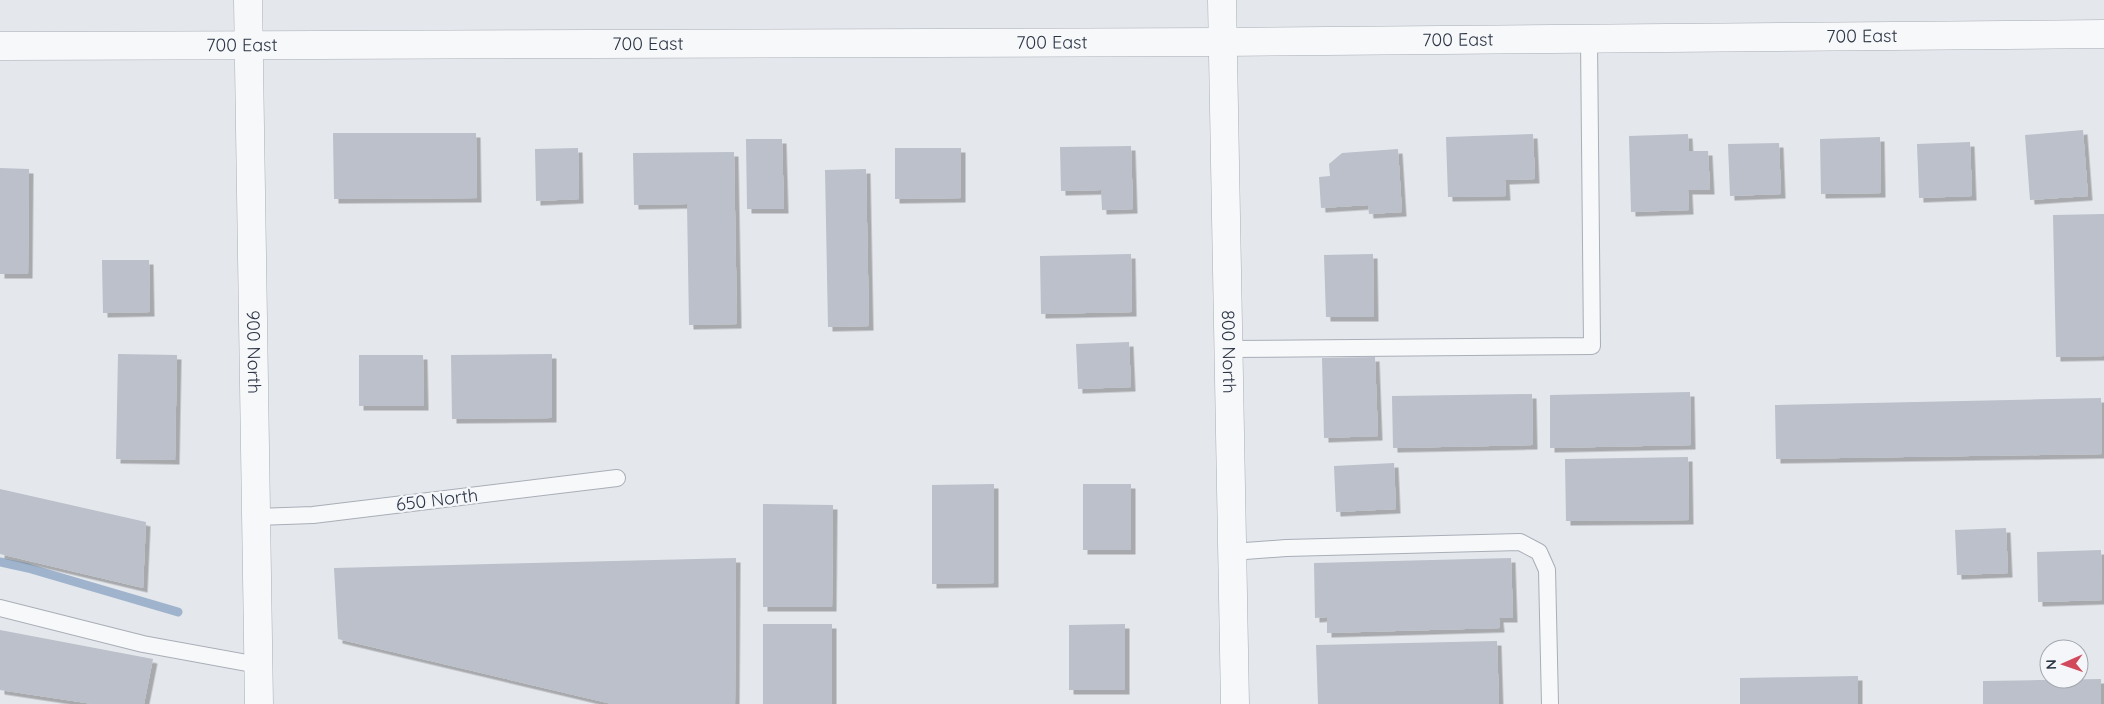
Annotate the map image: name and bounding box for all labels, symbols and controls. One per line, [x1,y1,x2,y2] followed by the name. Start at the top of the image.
[1826,24,1898,48] street label: 700 East
[1422,28,1494,51] street label: 700 East
[1016,30,1088,54] street label: 700 East
[612,32,684,55] street label: 700 East
[206,33,278,56] street label: 700 East
[242,310,266,394] street label: 900 North
[1217,310,1241,394] street label: 800 North
[395,483,479,516] street label: 650 North
[2039,639,2089,689] north arrow
[2042,659,2060,670] text: N

